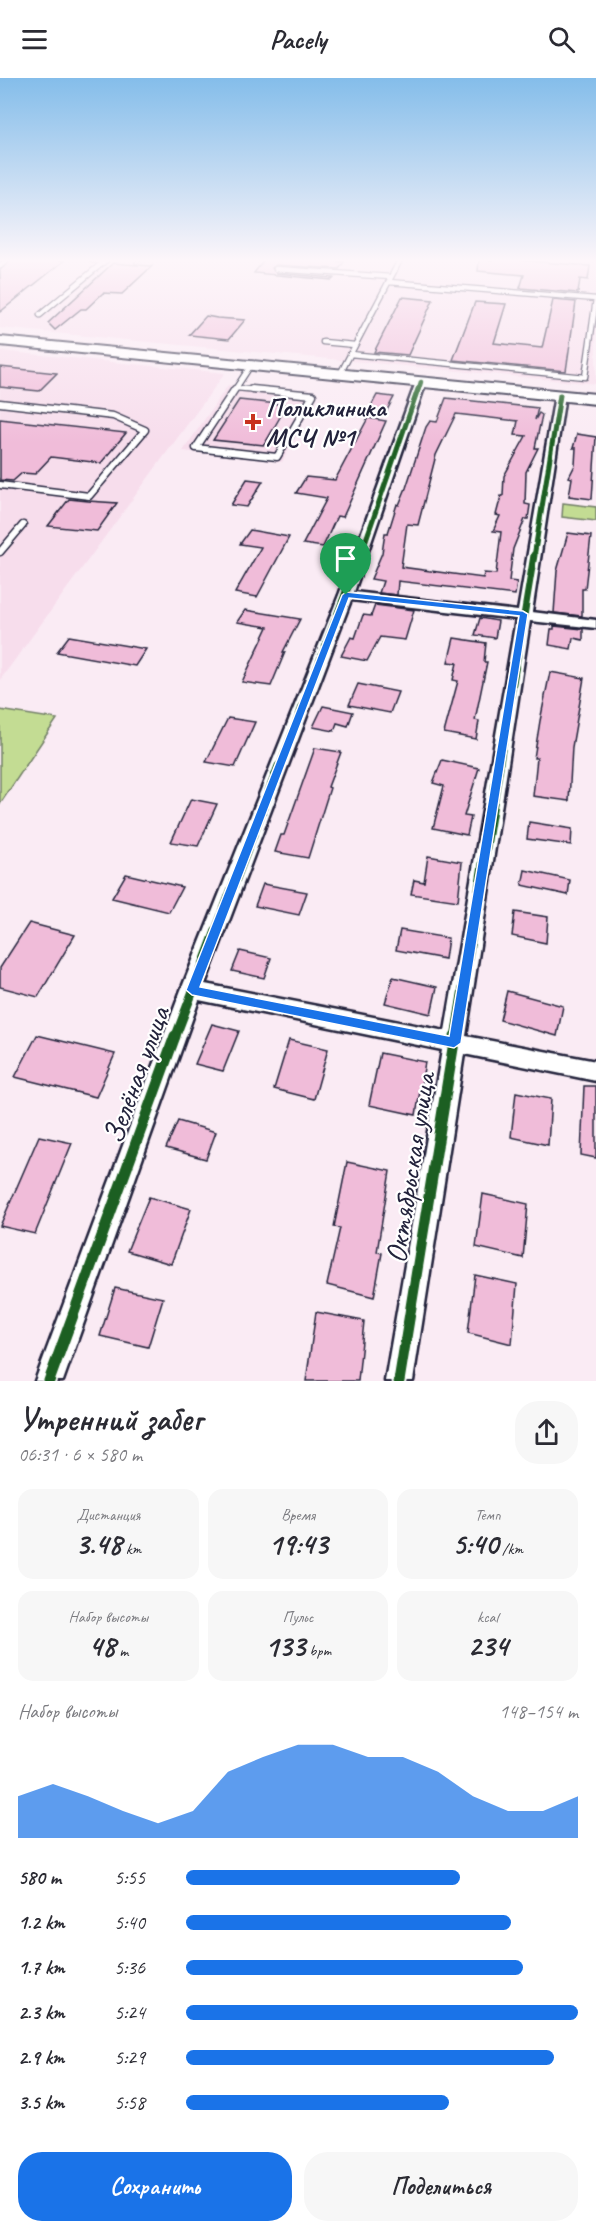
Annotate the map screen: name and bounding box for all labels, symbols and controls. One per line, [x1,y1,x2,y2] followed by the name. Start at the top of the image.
[270,22,326,56] text: Pacely
[18,23,51,56] icon: menu
[545,23,578,56] icon: search
[266,391,387,454] place label: Поликлиника МСЧ №1
[244,413,262,431] marker: Поликлиника МСЧ №1
[320,533,371,595] pin
[329,542,362,575] icon: arrive
[94,1000,179,1148] street label: Зелёная улица
[376,1068,444,1266] street label: Октябрьская улица
[18,1398,202,1440] text: Утренний забег
[515,1401,578,1464] button: share
[18,1442,142,1467] text: 06:31 · 6 × 580 m
[76,1505,140,1525] text: Дистанция
[281,1505,315,1525] text: Время
[475,1505,501,1525] text: Темп
[75,1525,122,1563] text: 3.48
[268,1525,328,1563] text: 19:43
[452,1525,498,1563] text: 5:40
[122,1539,141,1559] text: km
[498,1539,523,1559] text: /km
[69,1607,148,1627] text: Набор высоты
[283,1607,313,1627] text: Пульс
[477,1607,498,1627] text: kcal
[88,1627,115,1665] text: 48
[265,1627,305,1665] text: 133
[467,1627,508,1665] text: 234
[115,1641,128,1661] text: m
[305,1641,331,1661] text: bpm
[18,1699,117,1724] text: Набор высоты
[499,1699,578,1724] text: 148–154 m
[18,1865,61,1890] text: 580 m
[114,1865,145,1890] text: 5:55
[18,1910,65,1935] text: 1.2 km
[114,1910,145,1935] text: 5:40
[18,1955,64,1980] text: 1.7 km
[114,1955,145,1980] text: 5:36
[18,2000,65,2025] text: 2.3 km
[114,2000,145,2025] text: 5:24
[18,2045,64,2070] text: 2.9 km
[114,2045,145,2070] text: 5:29
[18,2090,64,2115] text: 3.5 km
[114,2090,145,2115] text: 5:58
[18,2152,292,2221] button: Сохранить
[304,2152,578,2221] button: Поделиться

